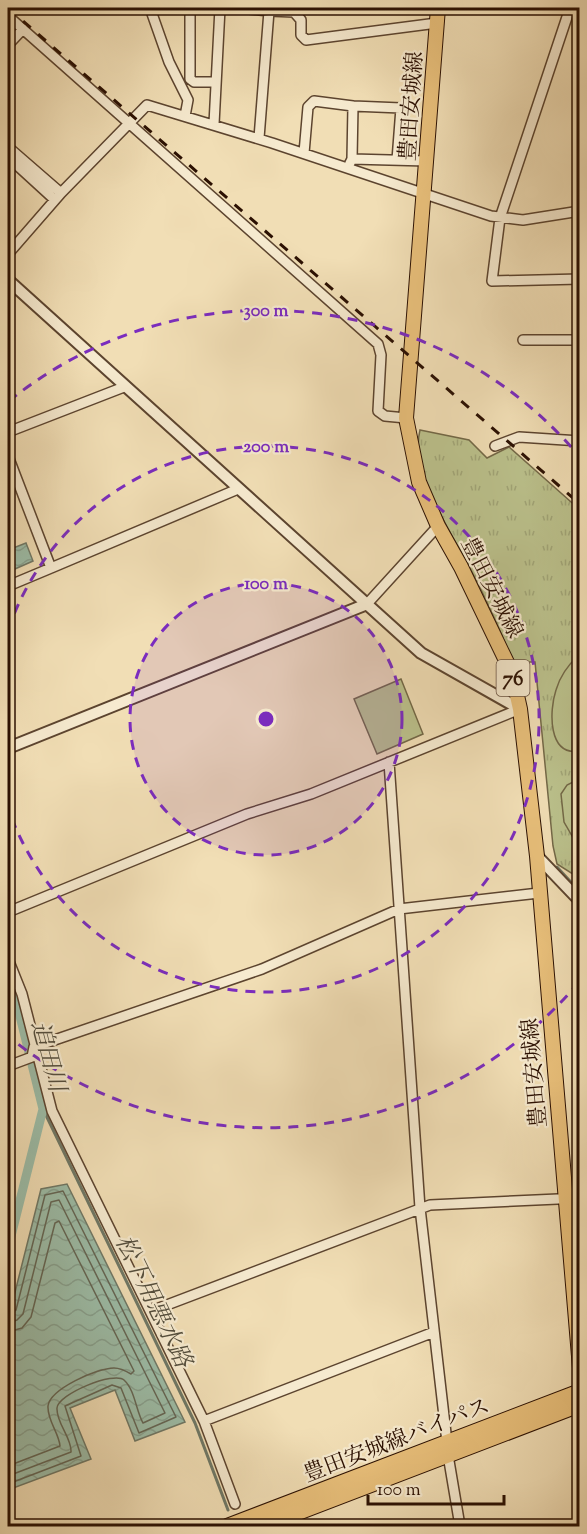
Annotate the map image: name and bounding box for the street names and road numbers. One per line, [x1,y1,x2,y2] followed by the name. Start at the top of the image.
[393,50,433,162] street label: 豊田安城線
[451,532,530,645] street label: 豊田安城線
[496,660,530,696] road number: 76
[515,1017,557,1129] street label: 豊田安城線
[299,1391,495,1492] street label: 豊田安城線バイパス

